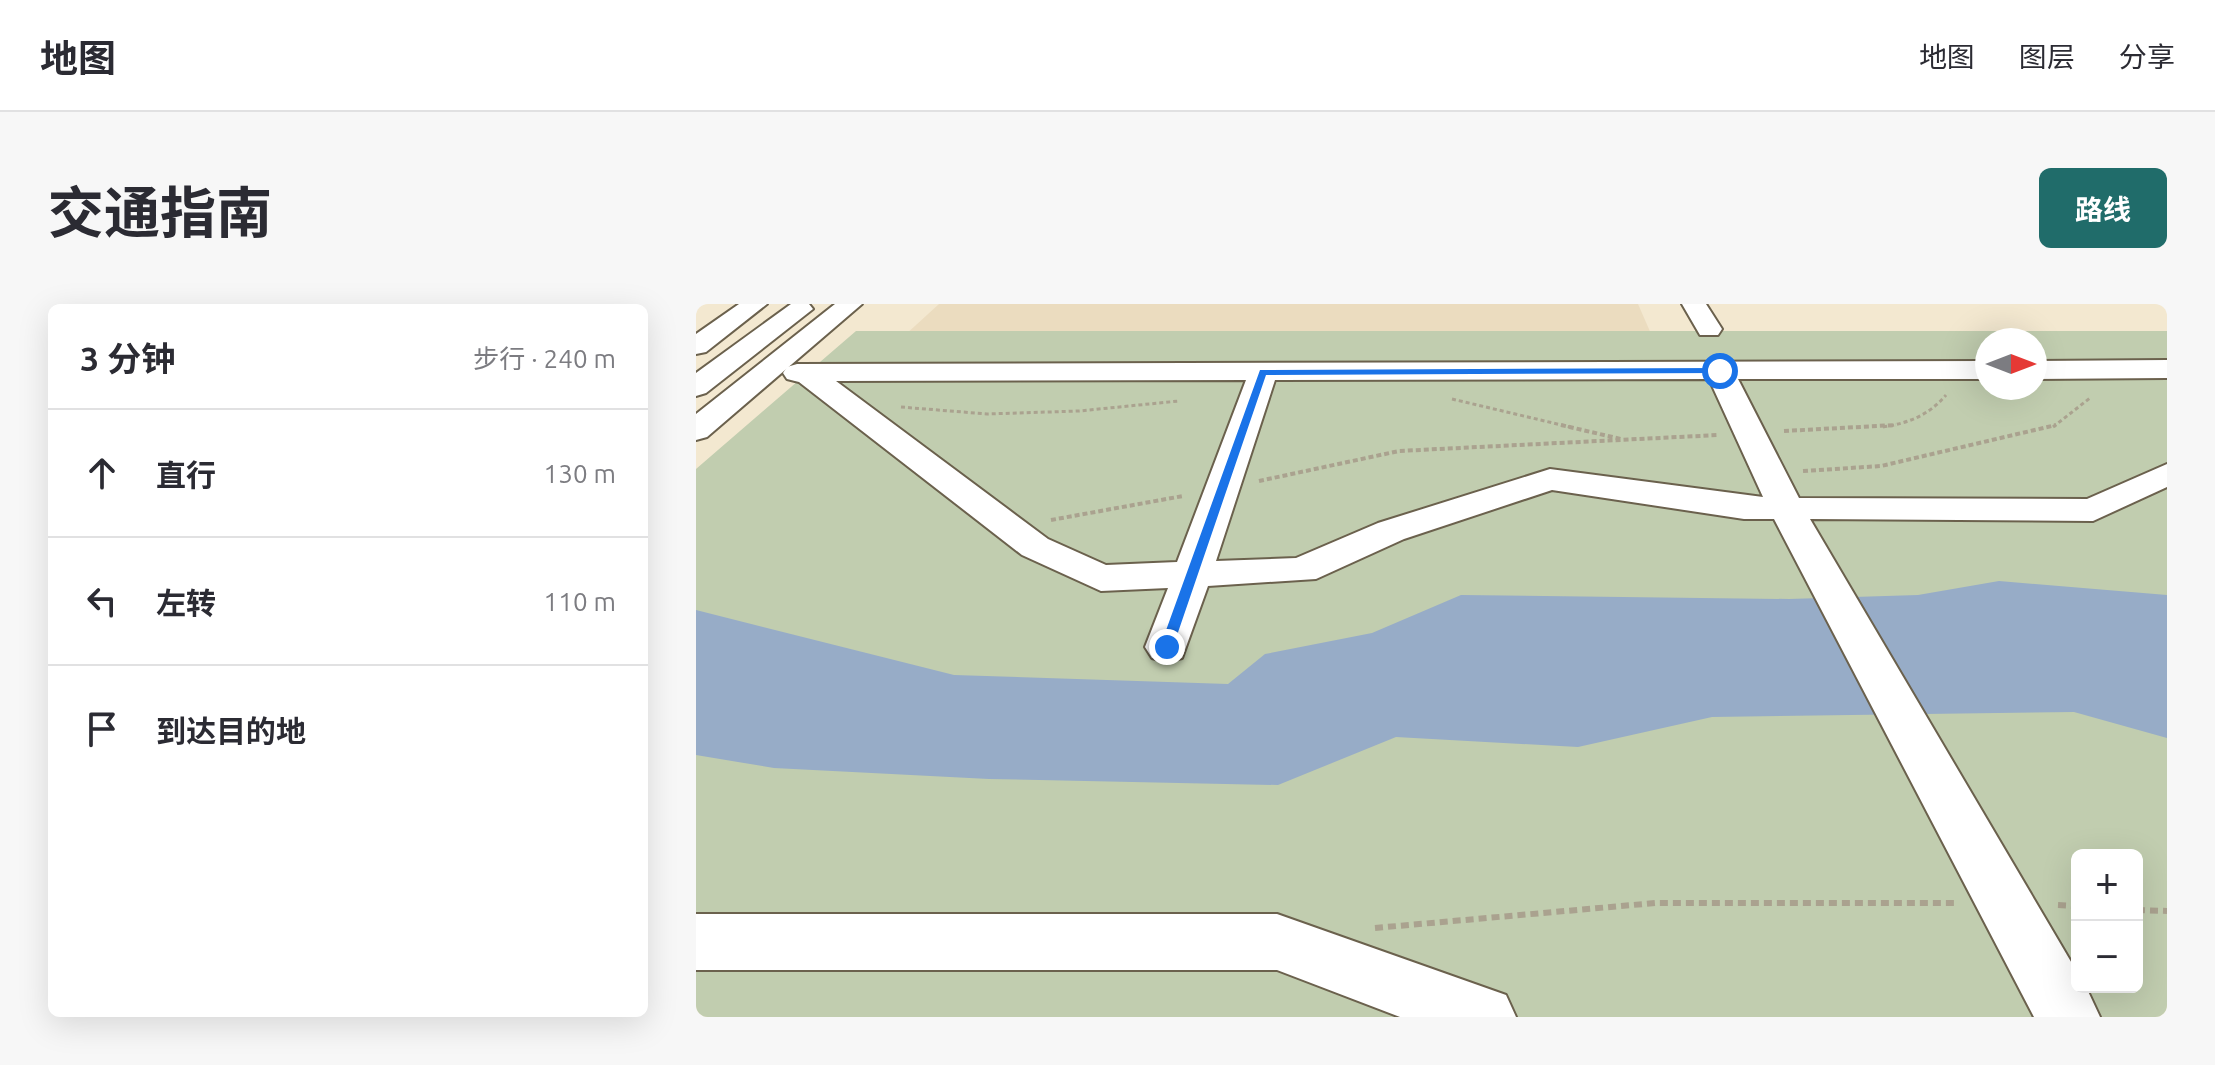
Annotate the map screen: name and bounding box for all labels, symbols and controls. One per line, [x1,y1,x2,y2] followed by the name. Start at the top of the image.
[40,37,116,79] text: 地图
[1919,41,1975,72] text: 地图
[2019,41,2075,72] text: 图层
[2119,41,2175,72] text: 分享
[2039,168,2167,248] button: 路线
[48,181,272,244] text: 交通指南
[1975,328,2047,400] north arrow
[80,339,175,377] text: 3 分钟
[473,344,616,373] text: 步行 · 240 m
[1702,353,1738,389] route start
[80,451,124,495] icon: ahead
[156,458,216,492] text: 直行
[544,459,616,488] text: 130 m
[80,579,124,623] icon: left
[156,586,216,620] text: 左转
[544,587,616,616] text: 110 m
[1149,629,1185,665] route end
[80,707,124,751] icon: arrive
[156,714,306,748] text: 到达目的地
[2071,849,2143,993] map controls
[2071,849,2143,921] button: +
[2071,921,2143,993] button: −

